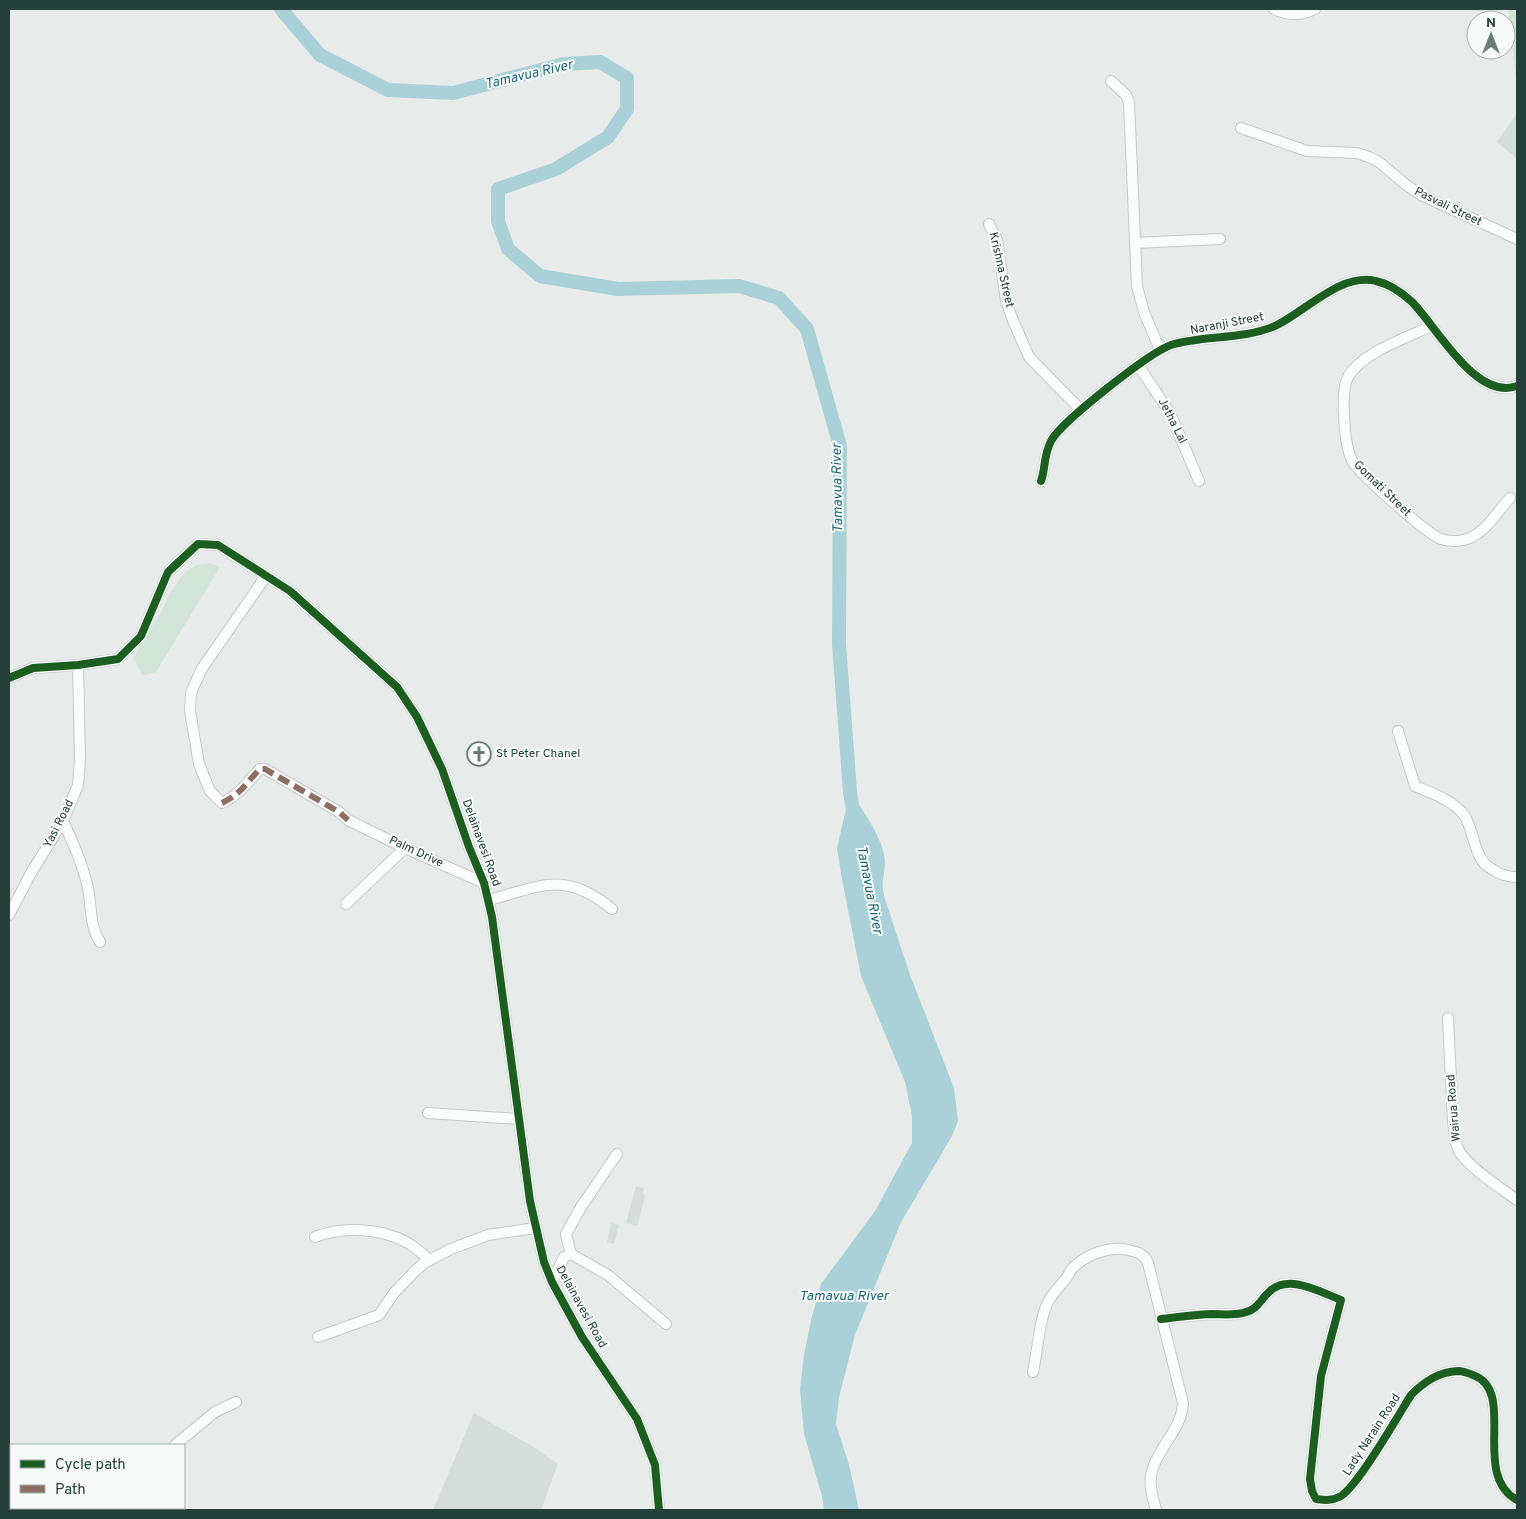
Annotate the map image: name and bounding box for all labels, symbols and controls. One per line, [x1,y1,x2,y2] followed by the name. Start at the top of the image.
[1466,10,1516,60] north arrow
[1486,15,1496,32] text: N
[484,56,576,93] water label: Tamavua River
[1412,184,1484,230] street label: Pasvali Street
[985,231,1017,309] street label: Krishna Street
[1189,309,1265,339] street label: Naranji Street
[1154,395,1190,447] street label: Jetha Lal
[829,441,847,533] water label: Tamavua River
[1350,457,1414,521] street label: Gomati Street
[466,741,492,767] church icon: St Peter Chanel
[496,746,580,762] place label: St Peter Chanel
[40,797,78,851] street label: Yasi Road
[458,797,504,889] street label: Delainavesi Road
[386,832,446,872] street label: Palm Drive
[852,844,886,937] water label: Tamavua River
[1443,1074,1465,1142] street label: Wairua Road
[552,1263,610,1351] street label: Delainavesi Road
[799,1288,890,1305] water label: Tamavua River
[1339,1391,1405,1479] street label: Lady Narain Road
[10,1444,185,1509] legend
[55,1456,126,1475] text: Cycle path
[55,1481,86,1500] text: Path

